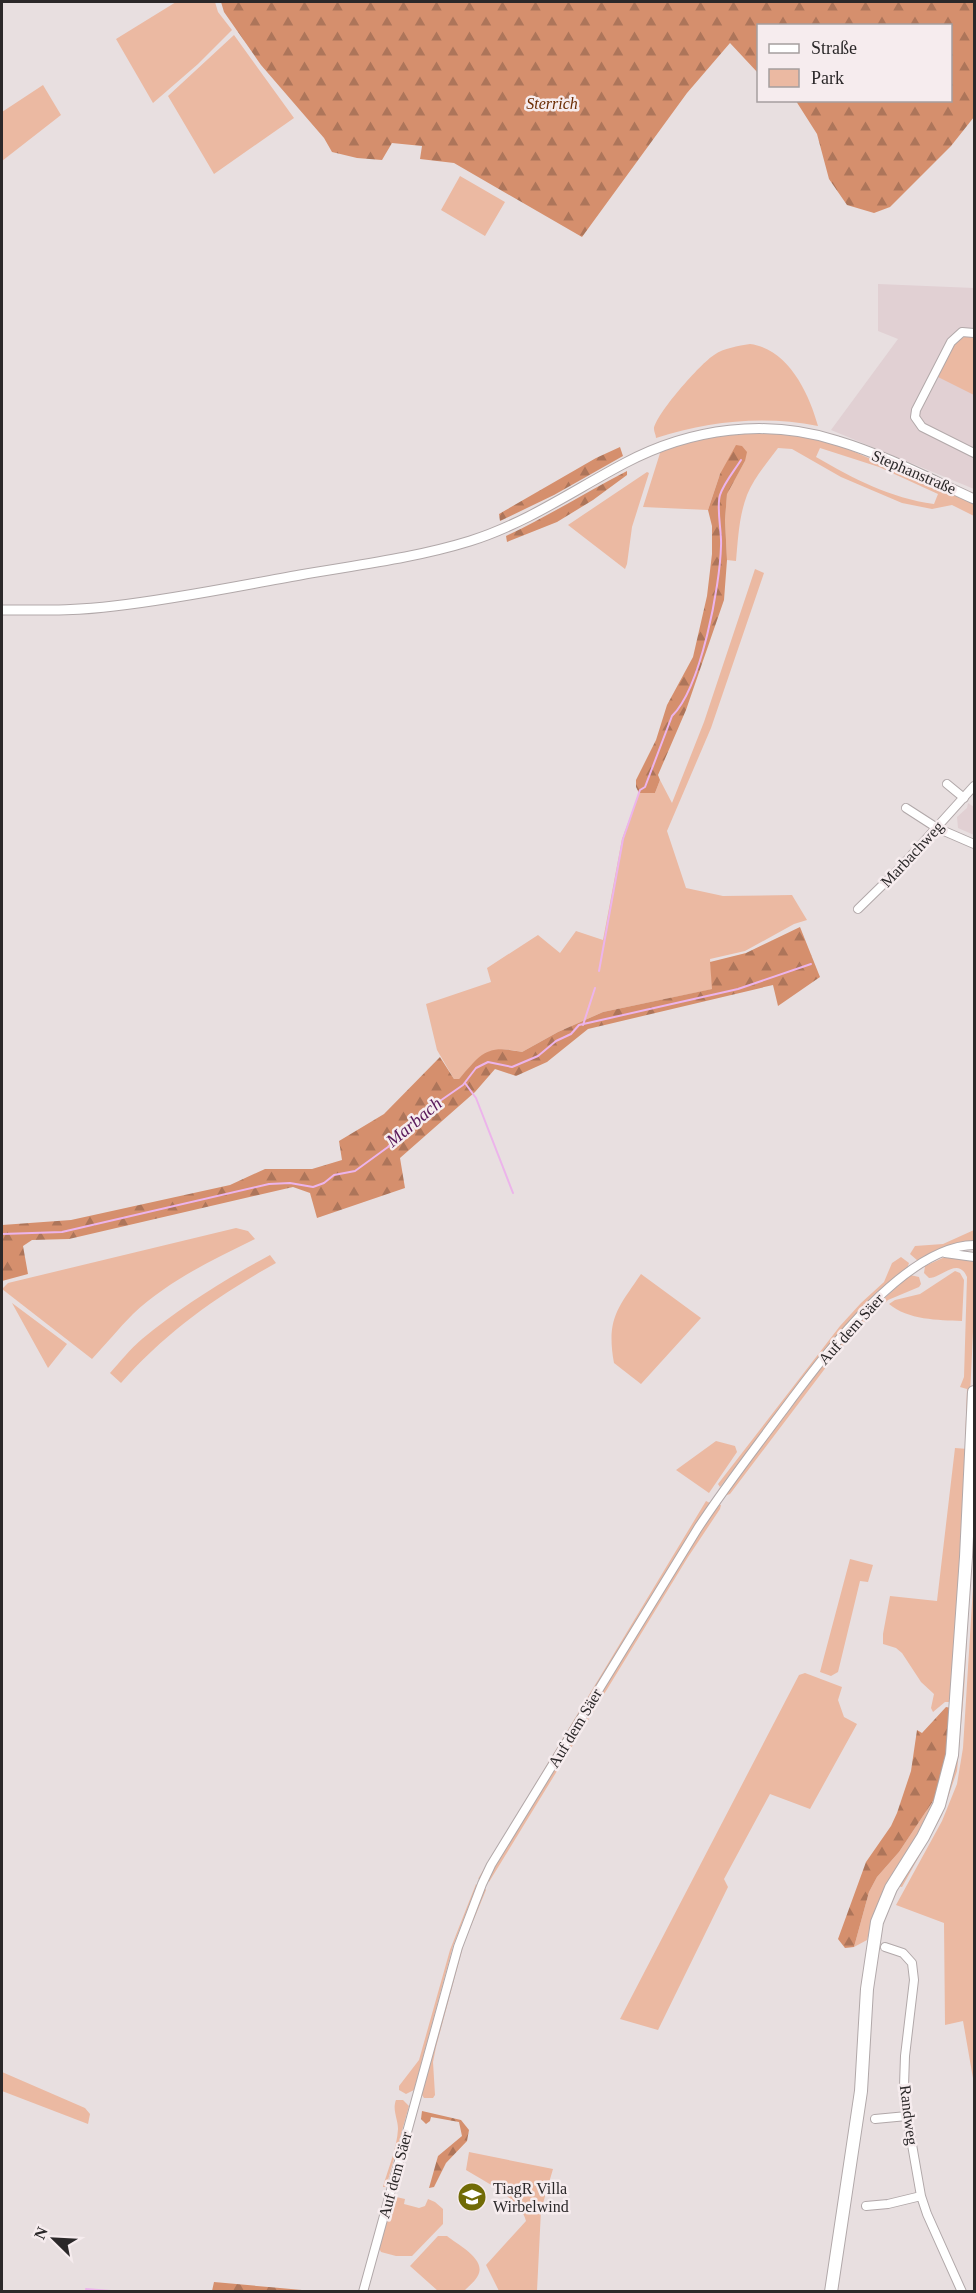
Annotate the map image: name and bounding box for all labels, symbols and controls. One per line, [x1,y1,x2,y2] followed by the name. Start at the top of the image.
[757,24,952,102] legend
[811,38,857,58] text: Straße
[811,68,844,88] text: Park
[526,95,578,112] park label: Sterrich
[869,447,959,498] street label: Stephanstraße
[877,818,947,891] street label: Marbachweg
[382,1093,446,1152] water label: Marbach
[815,1290,887,1368] street label: Auf dem Säer
[545,1685,606,1770] street label: Auf dem Säer
[896,2084,921,2146] street label: Randweg
[375,2129,415,2220] street label: Auf dem Säer
[493,2180,569,2215] place label: TiagR Villa Wirbelwind
[456,2181,488,2213] school or university icon: TiagR Villa Wirbelwind
[24,2209,84,2269] north arrow
[31,2224,51,2242] text: N

